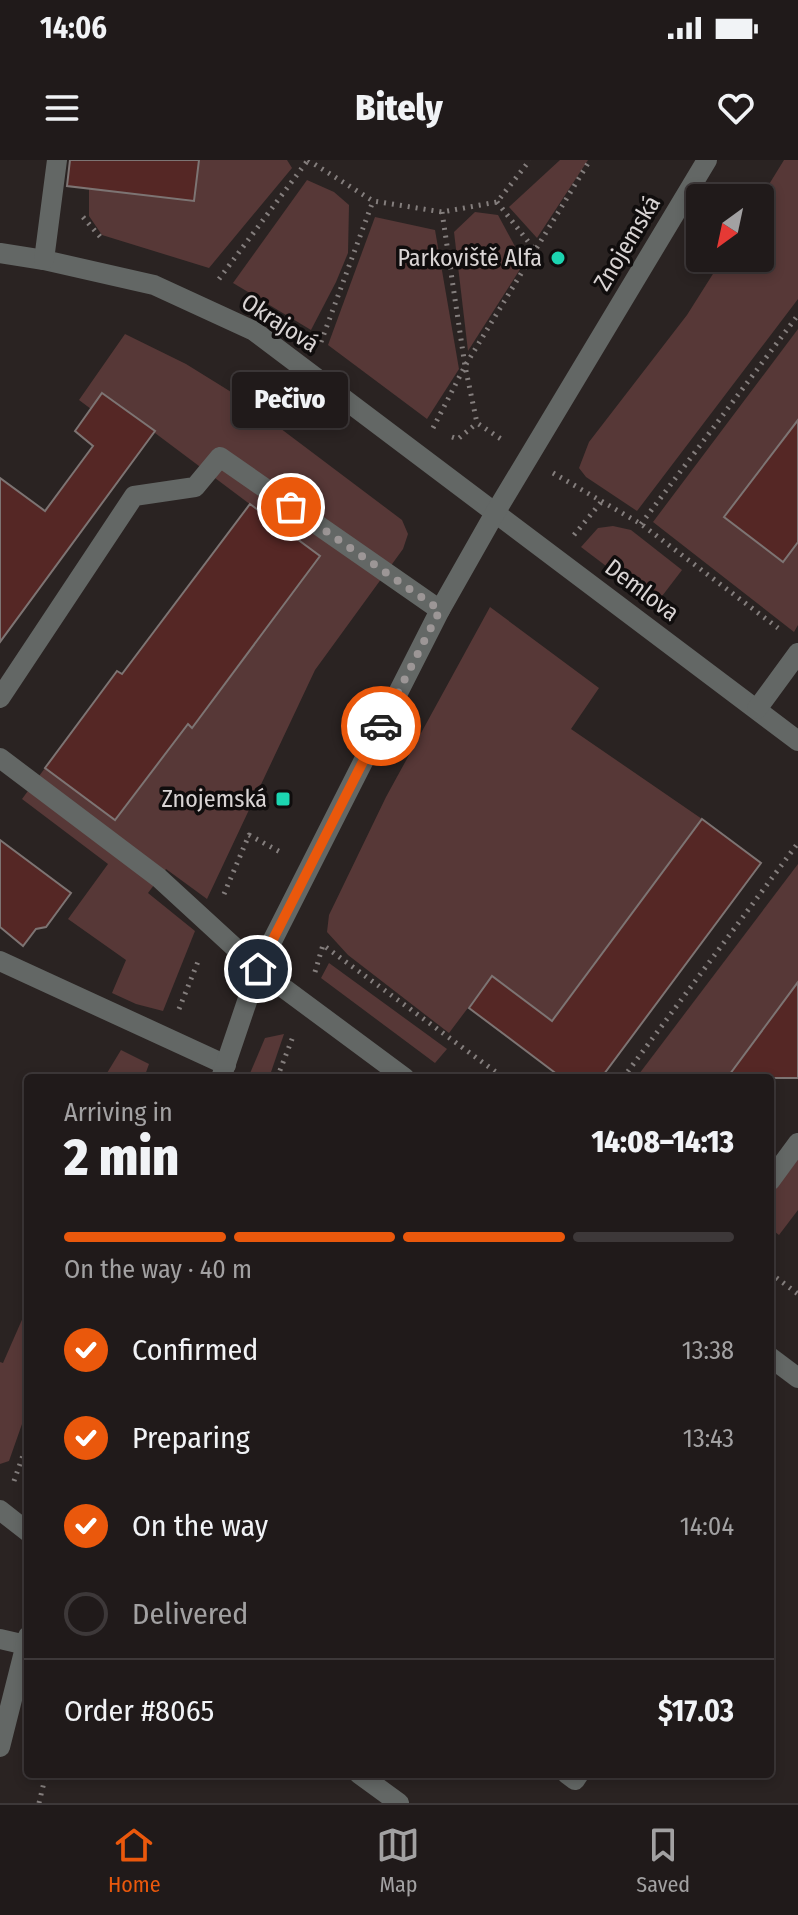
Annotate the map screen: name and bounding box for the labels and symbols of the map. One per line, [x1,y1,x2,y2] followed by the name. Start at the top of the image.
[686,184,774,272] north arrow
[588,191,666,295] street label: Znojemská
[398,244,542,272] place label: Parkoviště Alfa
[549,249,567,267] marker: Parkoviště Alfa
[236,288,324,358] street label: Okrajová
[233,371,349,427] callout: Pečivo
[257,473,325,541] pin
[600,553,684,627] street label: Demlova
[341,686,421,766] courier
[162,785,267,813] place label: Znojemská
[274,790,292,808] marker: Znojemská
[224,935,292,1003] pin

